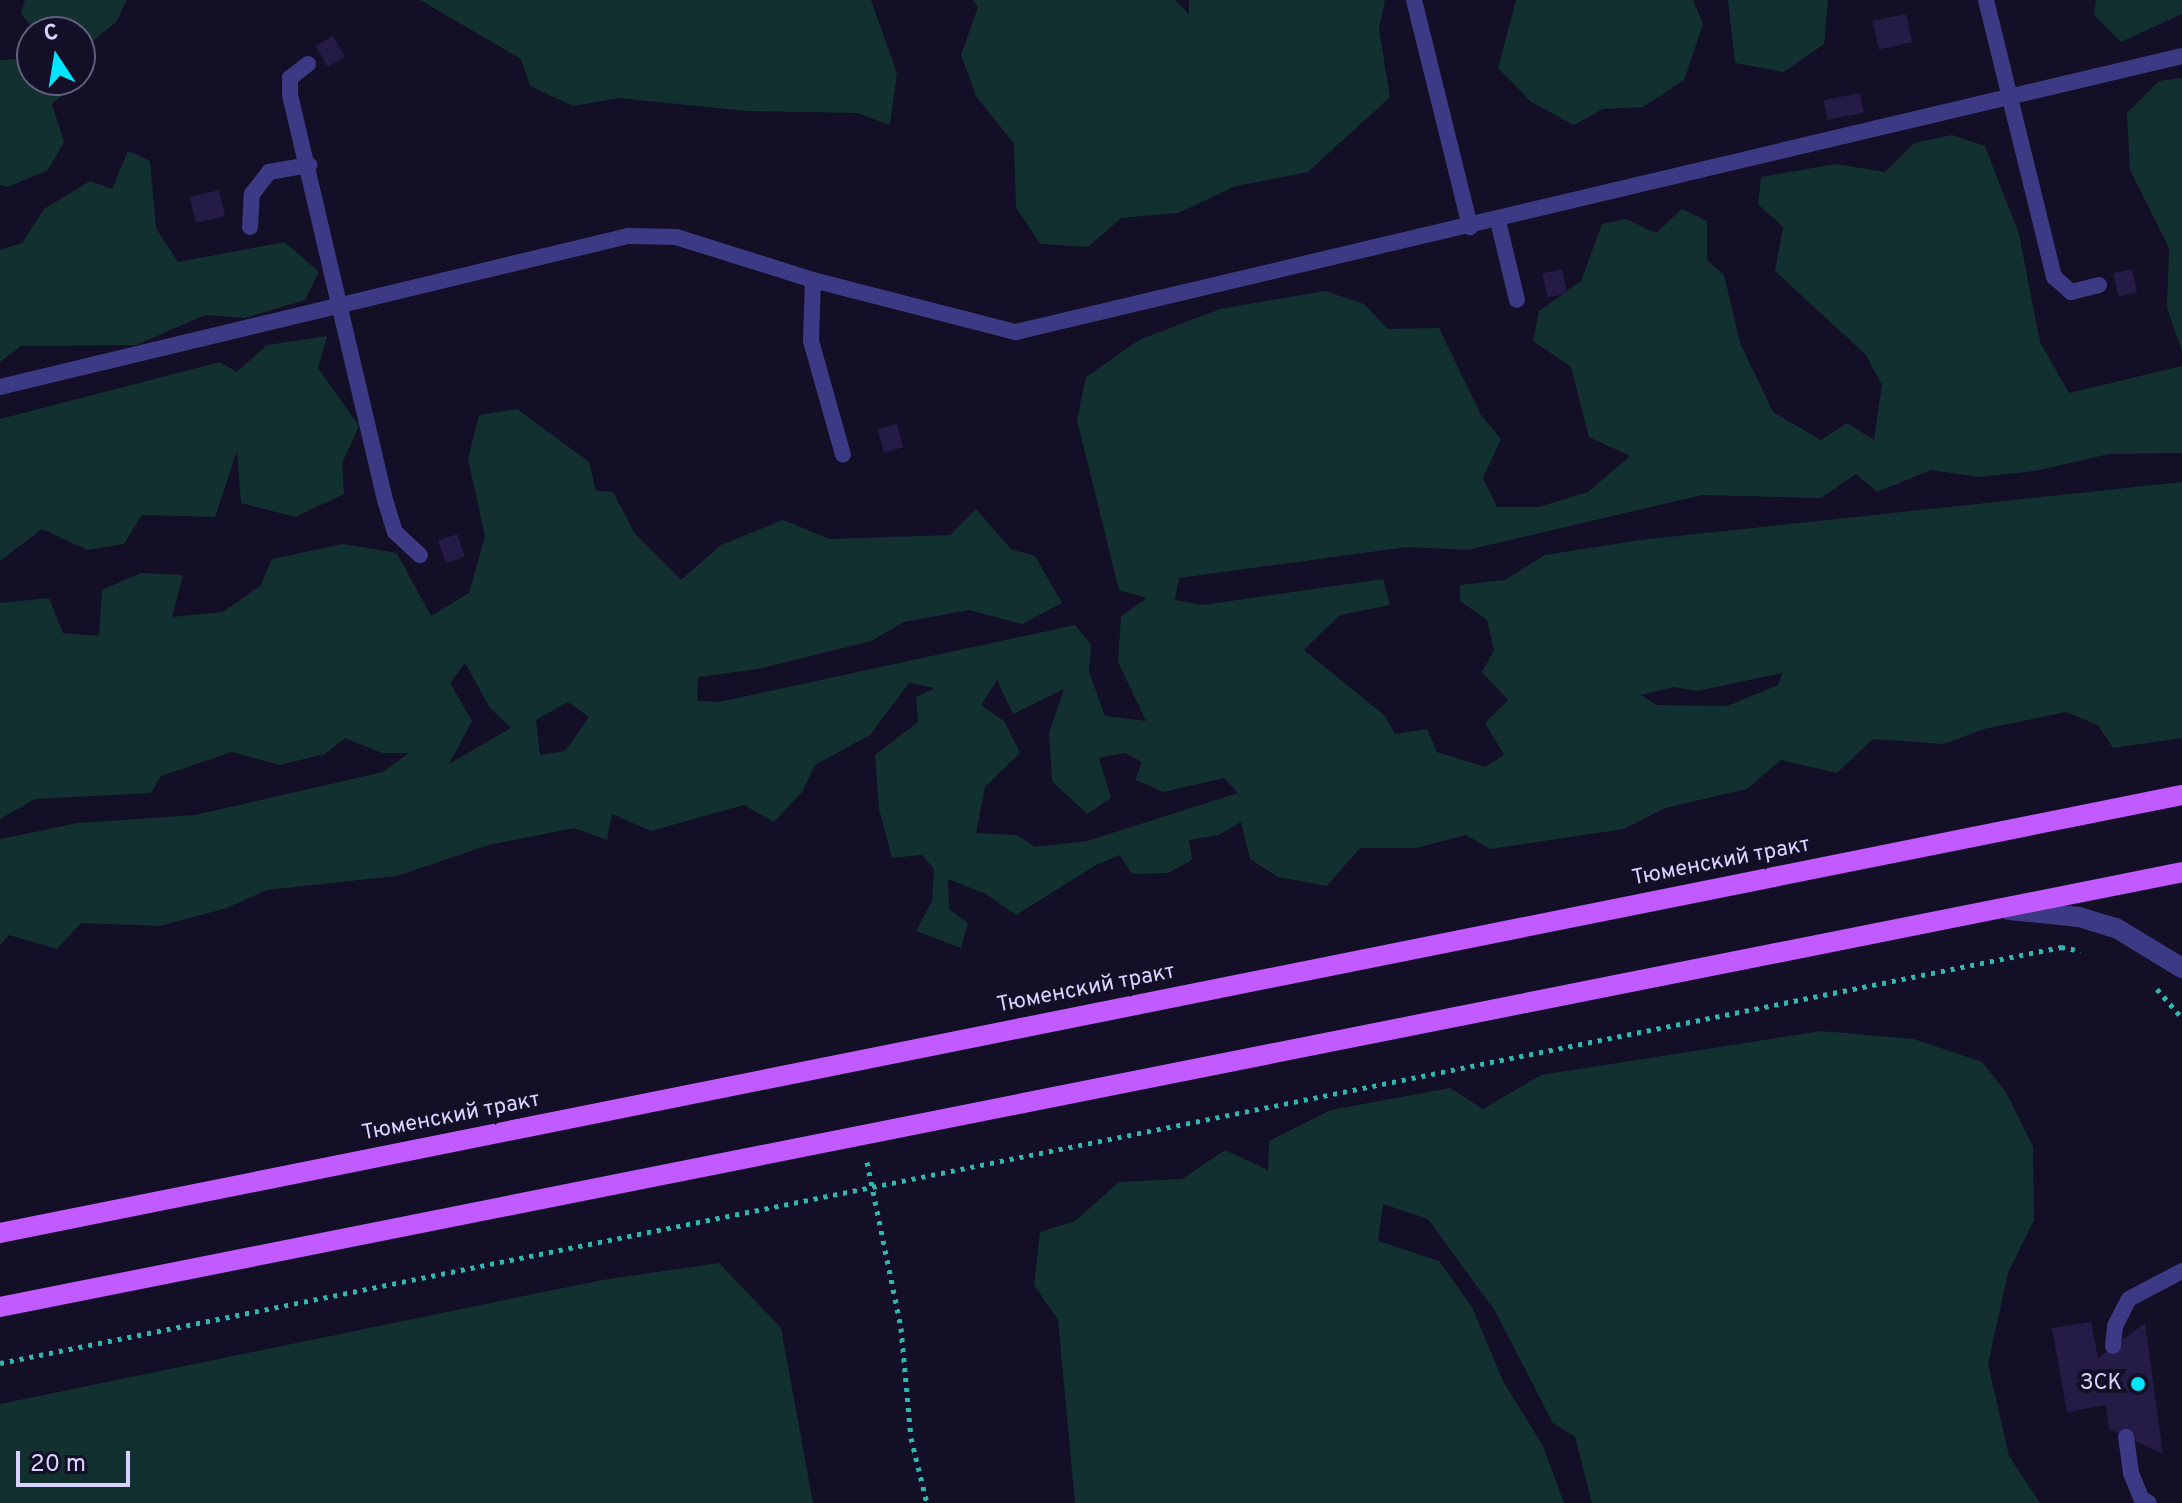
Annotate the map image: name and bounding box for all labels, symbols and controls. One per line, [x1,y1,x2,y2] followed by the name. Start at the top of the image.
[16,16,96,96] north arrow
[42,19,61,49] text: С
[1630,832,1812,892] street label: Тюменский тракт
[995,959,1177,1019] street label: Тюменский тракт
[360,1087,542,1147] street label: Тюменский тракт
[2080,1371,2122,1397] place label: ЗСК
[2129,1375,2147,1393] marker: ЗСК
[20,1435,134,1485] scale bar
[30,1450,86,1480] text: 20 m

